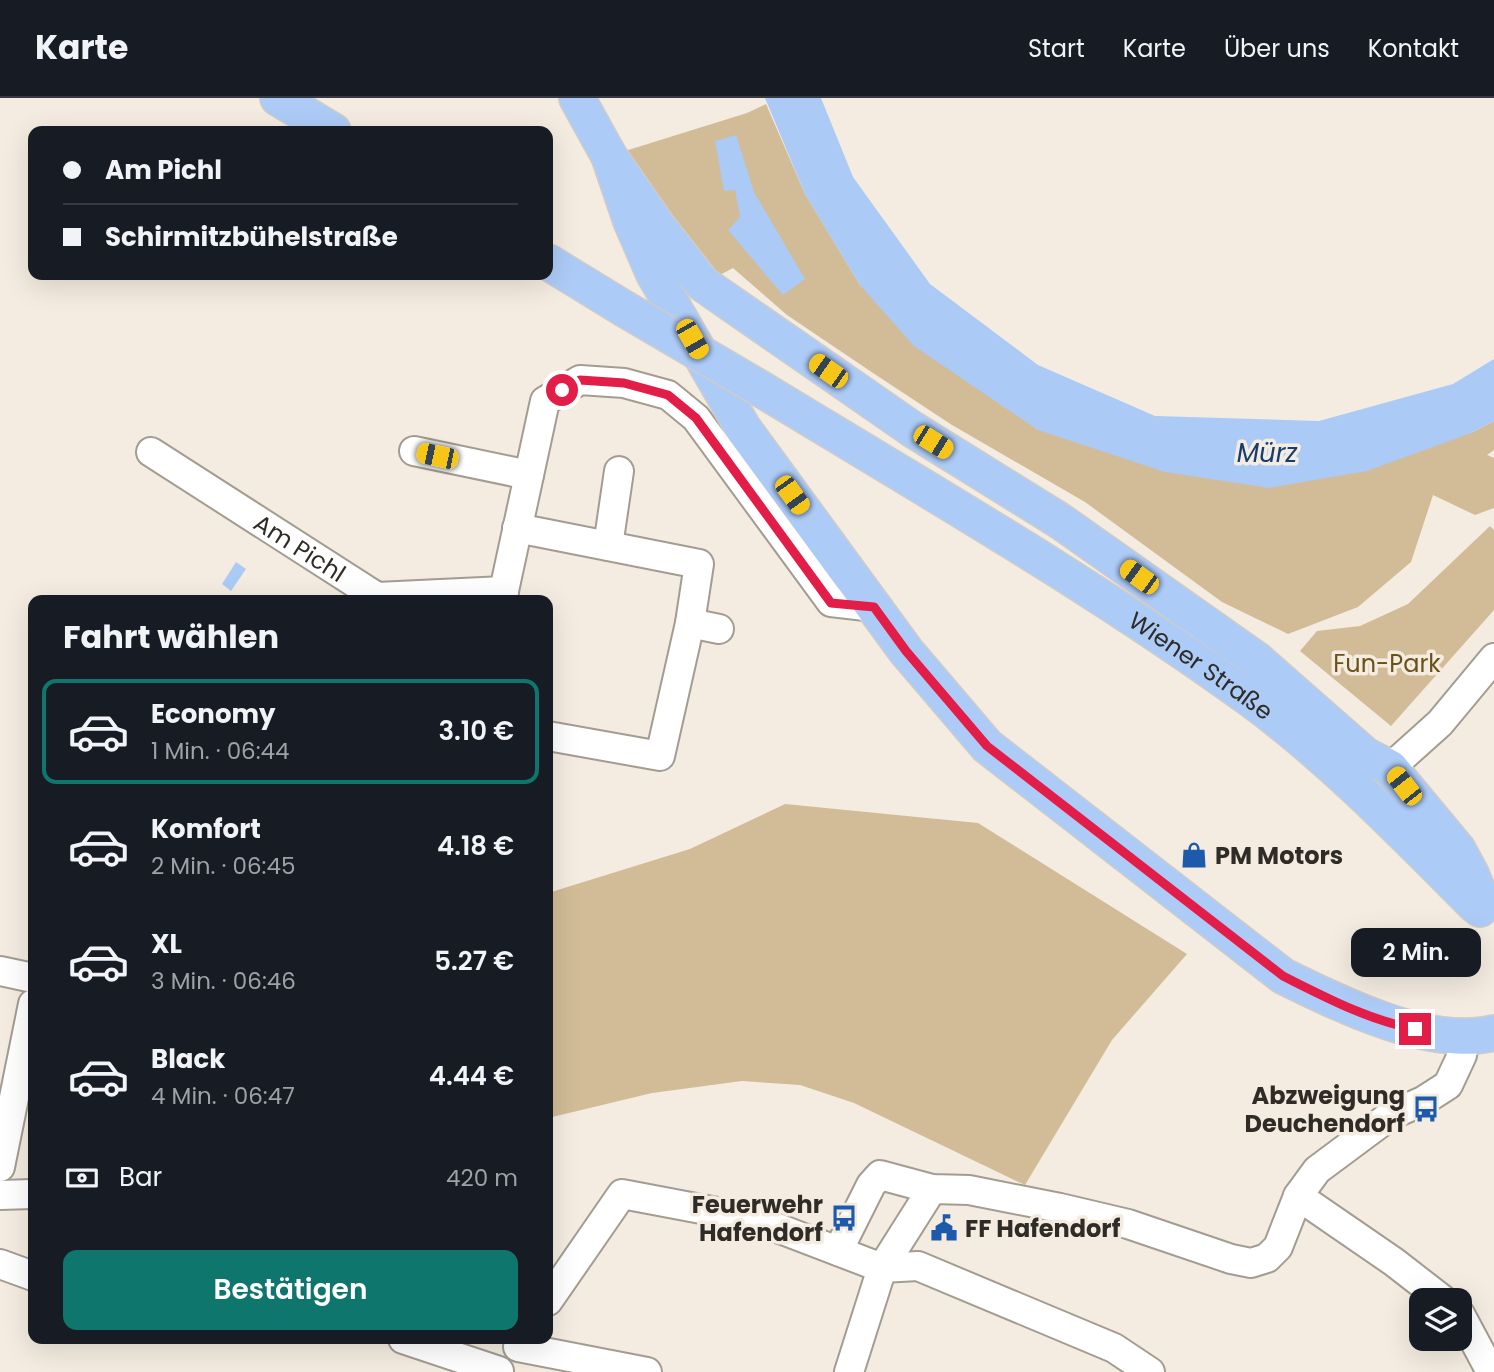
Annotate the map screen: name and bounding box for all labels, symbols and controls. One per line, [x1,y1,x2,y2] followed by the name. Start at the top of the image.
[35,24,128,71] text: Karte
[1028,32,1085,65] text: Start
[1123,32,1186,65] text: Karte
[1224,32,1330,65] text: Über uns
[1368,32,1459,65] text: Kontakt
[105,152,222,188] text: Am Pichl
[105,219,398,255] text: Schirmitzbühelstraße
[673,316,712,362] car
[805,350,852,392] car
[546,374,578,406] route start
[910,422,957,462] car
[1237,435,1297,471] water label: Mürz
[415,441,460,471] car
[772,472,813,518] car
[248,506,352,589] street label: Am Pichl
[1116,556,1163,598] car
[1123,604,1280,727] street label: Wiener Straße
[63,614,279,659] text: Fahrt wählen
[1333,647,1441,680] park label: Fun-Park
[151,696,275,732] text: Economy
[67,700,130,763] icon: car
[438,713,514,749] text: 3.10 €
[151,735,290,767] text: 1 Min. · 06:44
[1383,763,1426,809] car
[151,811,261,847] text: Komfort
[67,815,130,878] icon: car
[437,828,514,864] text: 4.18 €
[1215,839,1343,872] place label: PM Motors
[1179,840,1209,870] shop icon: PM Motors
[151,850,295,882] text: 2 Min. · 06:45
[151,926,182,962] text: XL
[1350,928,1480,976] callout: 2 Min.
[67,930,130,993] icon: car
[1383,936,1449,968] text: 2 Min.
[434,943,514,979] text: 5.27 €
[151,965,296,997] text: 3 Min. · 06:46
[1399,1013,1431,1045] route end
[151,1041,225,1077] text: Black
[67,1045,130,1108] icon: car
[429,1058,514,1094] text: 4.44 €
[1244,1079,1405,1140] place label: Abzweigung Deuchendorf
[151,1080,295,1112] text: 4 Min. · 06:47
[1411,1094,1441,1124] bus stop icon: Abzweigung Deuchendorf
[63,1159,101,1197] icon: cash
[119,1159,162,1195] text: Bar
[446,1162,518,1194] text: 420 m
[692,1188,823,1249] place label: Feuerwehr Hafendorf
[829,1203,859,1233] bus stop icon: Feuerwehr Hafendorf
[965,1212,1121,1245] place label: FF Hafendorf
[929,1213,959,1243] public building icon: FF Hafendorf
[63,1250,518,1330] button: Bestätigen
[1409,1288,1472,1351] map controls
[1409,1288,1472,1351] button: layers

